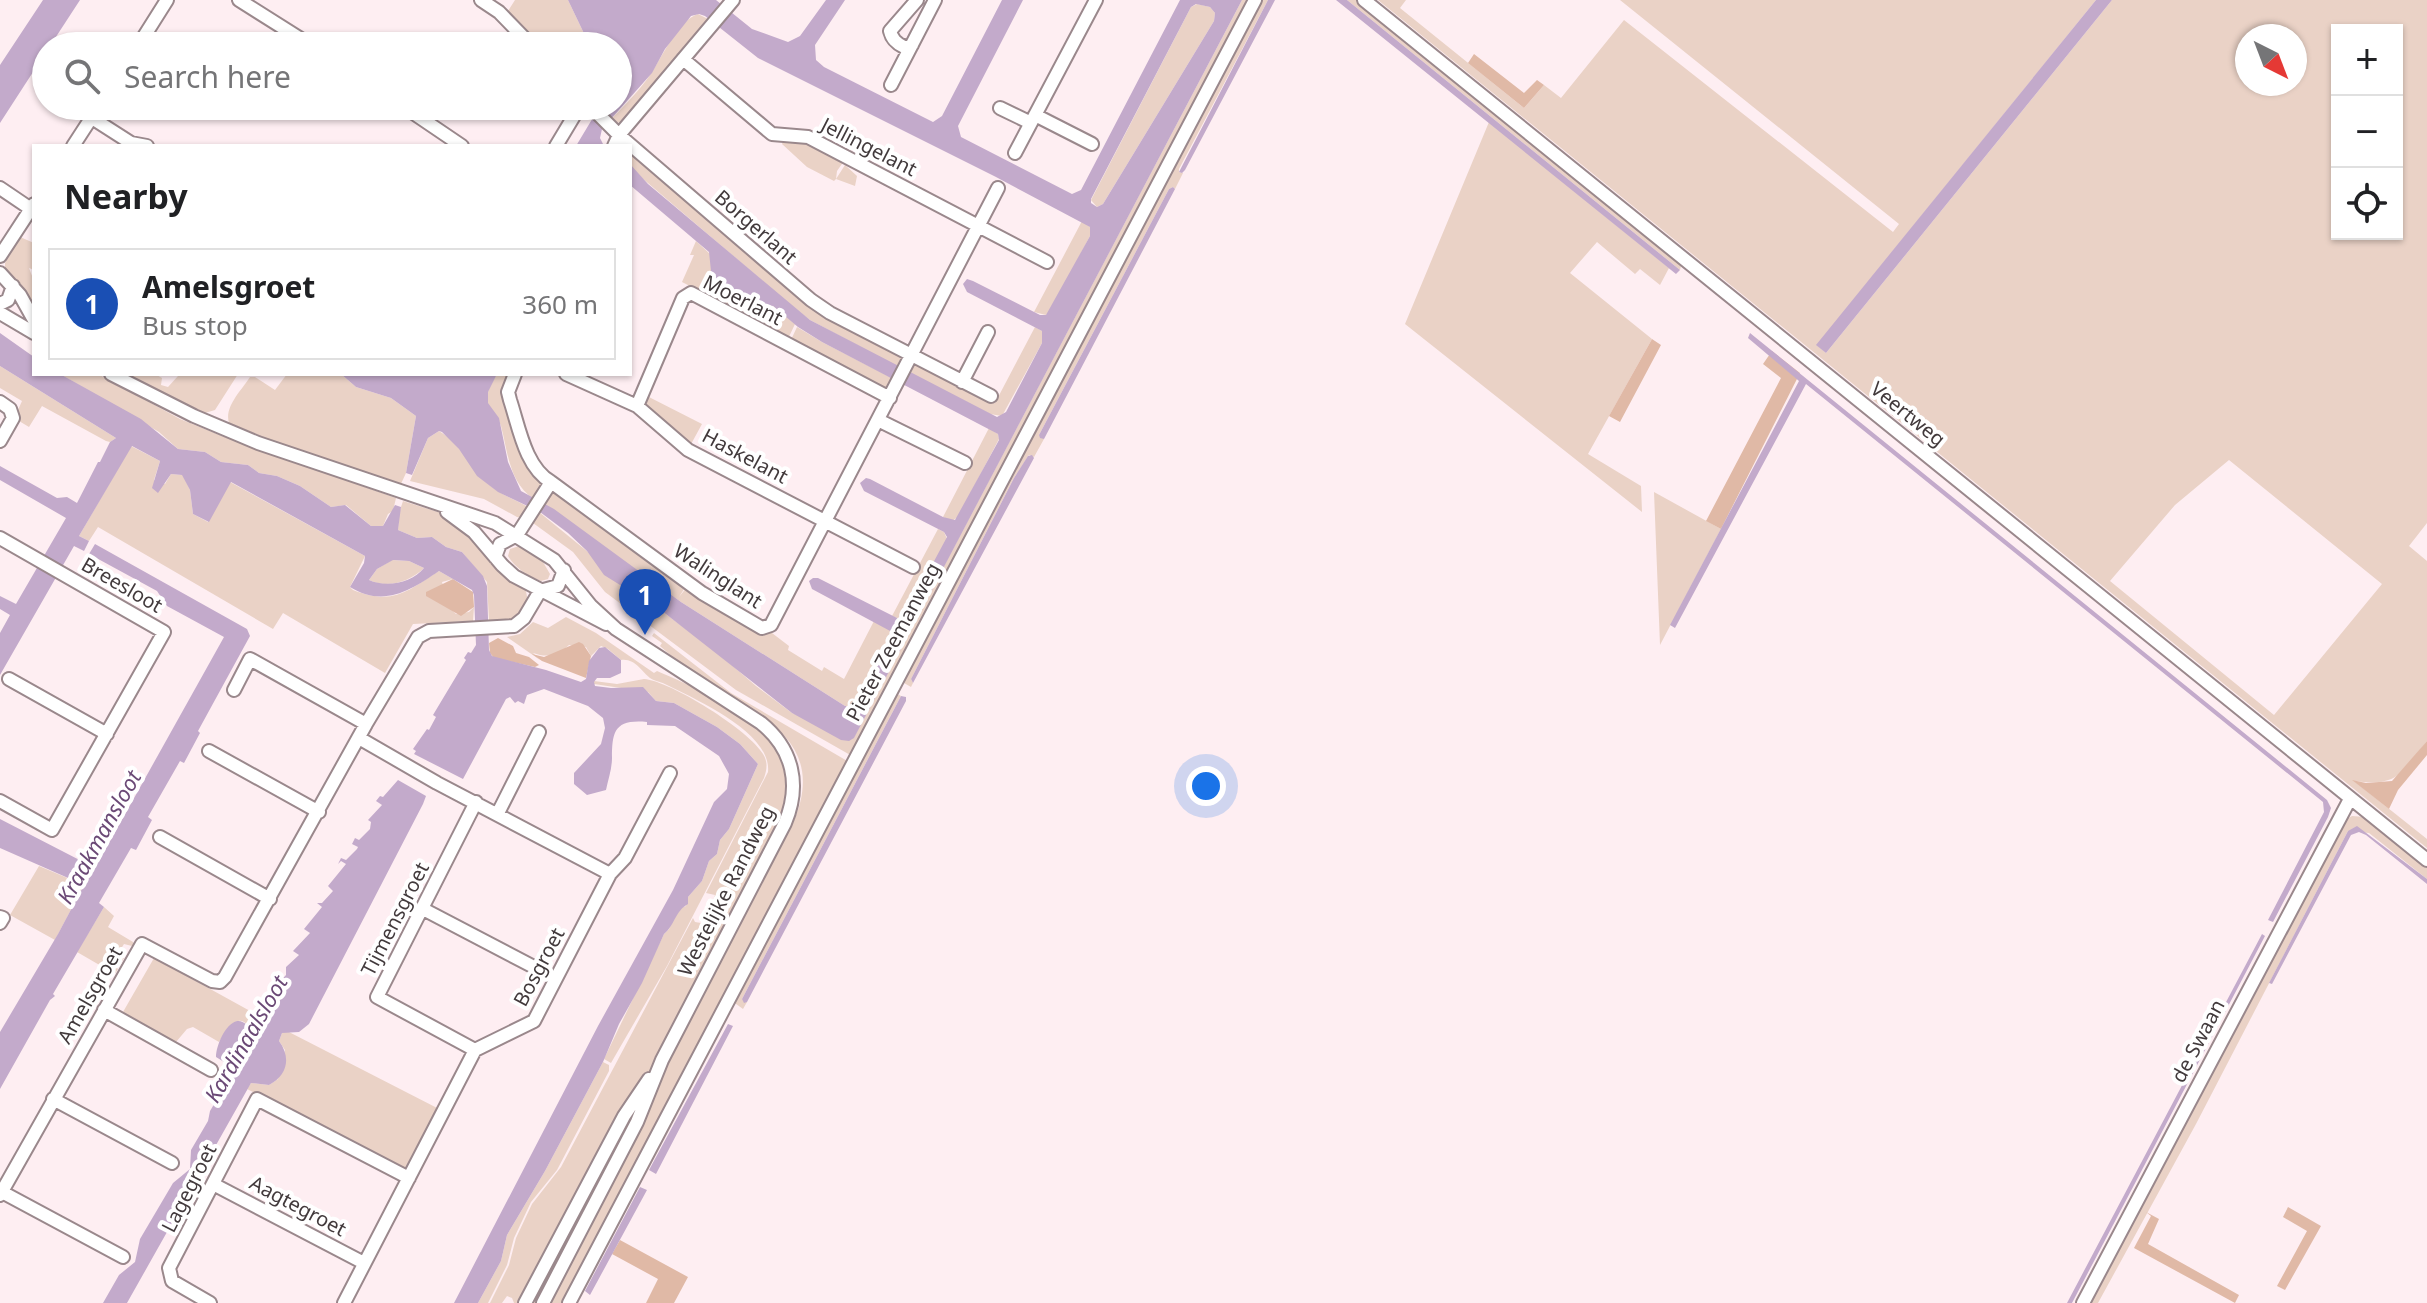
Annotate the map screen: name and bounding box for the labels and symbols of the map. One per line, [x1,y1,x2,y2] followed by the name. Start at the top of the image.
[2235,24,2307,96] north arrow
[815,110,922,182] street label: Jellingelant
[709,183,803,270] street label: Borgerlant
[699,268,788,331] street label: Moerlant
[1865,375,1951,452] street label: Veertweg
[698,422,793,489] street label: Haskelant
[669,537,768,614] street label: Walinglant
[77,550,168,619] street label: Breesloot
[839,558,946,726] street label: Pieter Zeemanweg
[619,569,671,635] pin: 1
[49,763,148,909] water label: Kraakmansloot
[1186,766,1226,806] your location
[671,801,780,981] street label: Westelijke Randweg
[354,857,435,980] street label: Tijmensgroet
[507,923,571,1011] street label: Bosgroet
[51,941,128,1048] street label: Amelsgroet
[197,968,295,1108] water label: Kardinaalsloot
[2164,995,2231,1087] street label: de Swaan
[155,1139,222,1237] street label: Lagegroet
[245,1169,351,1242] street label: Aagtegroet

